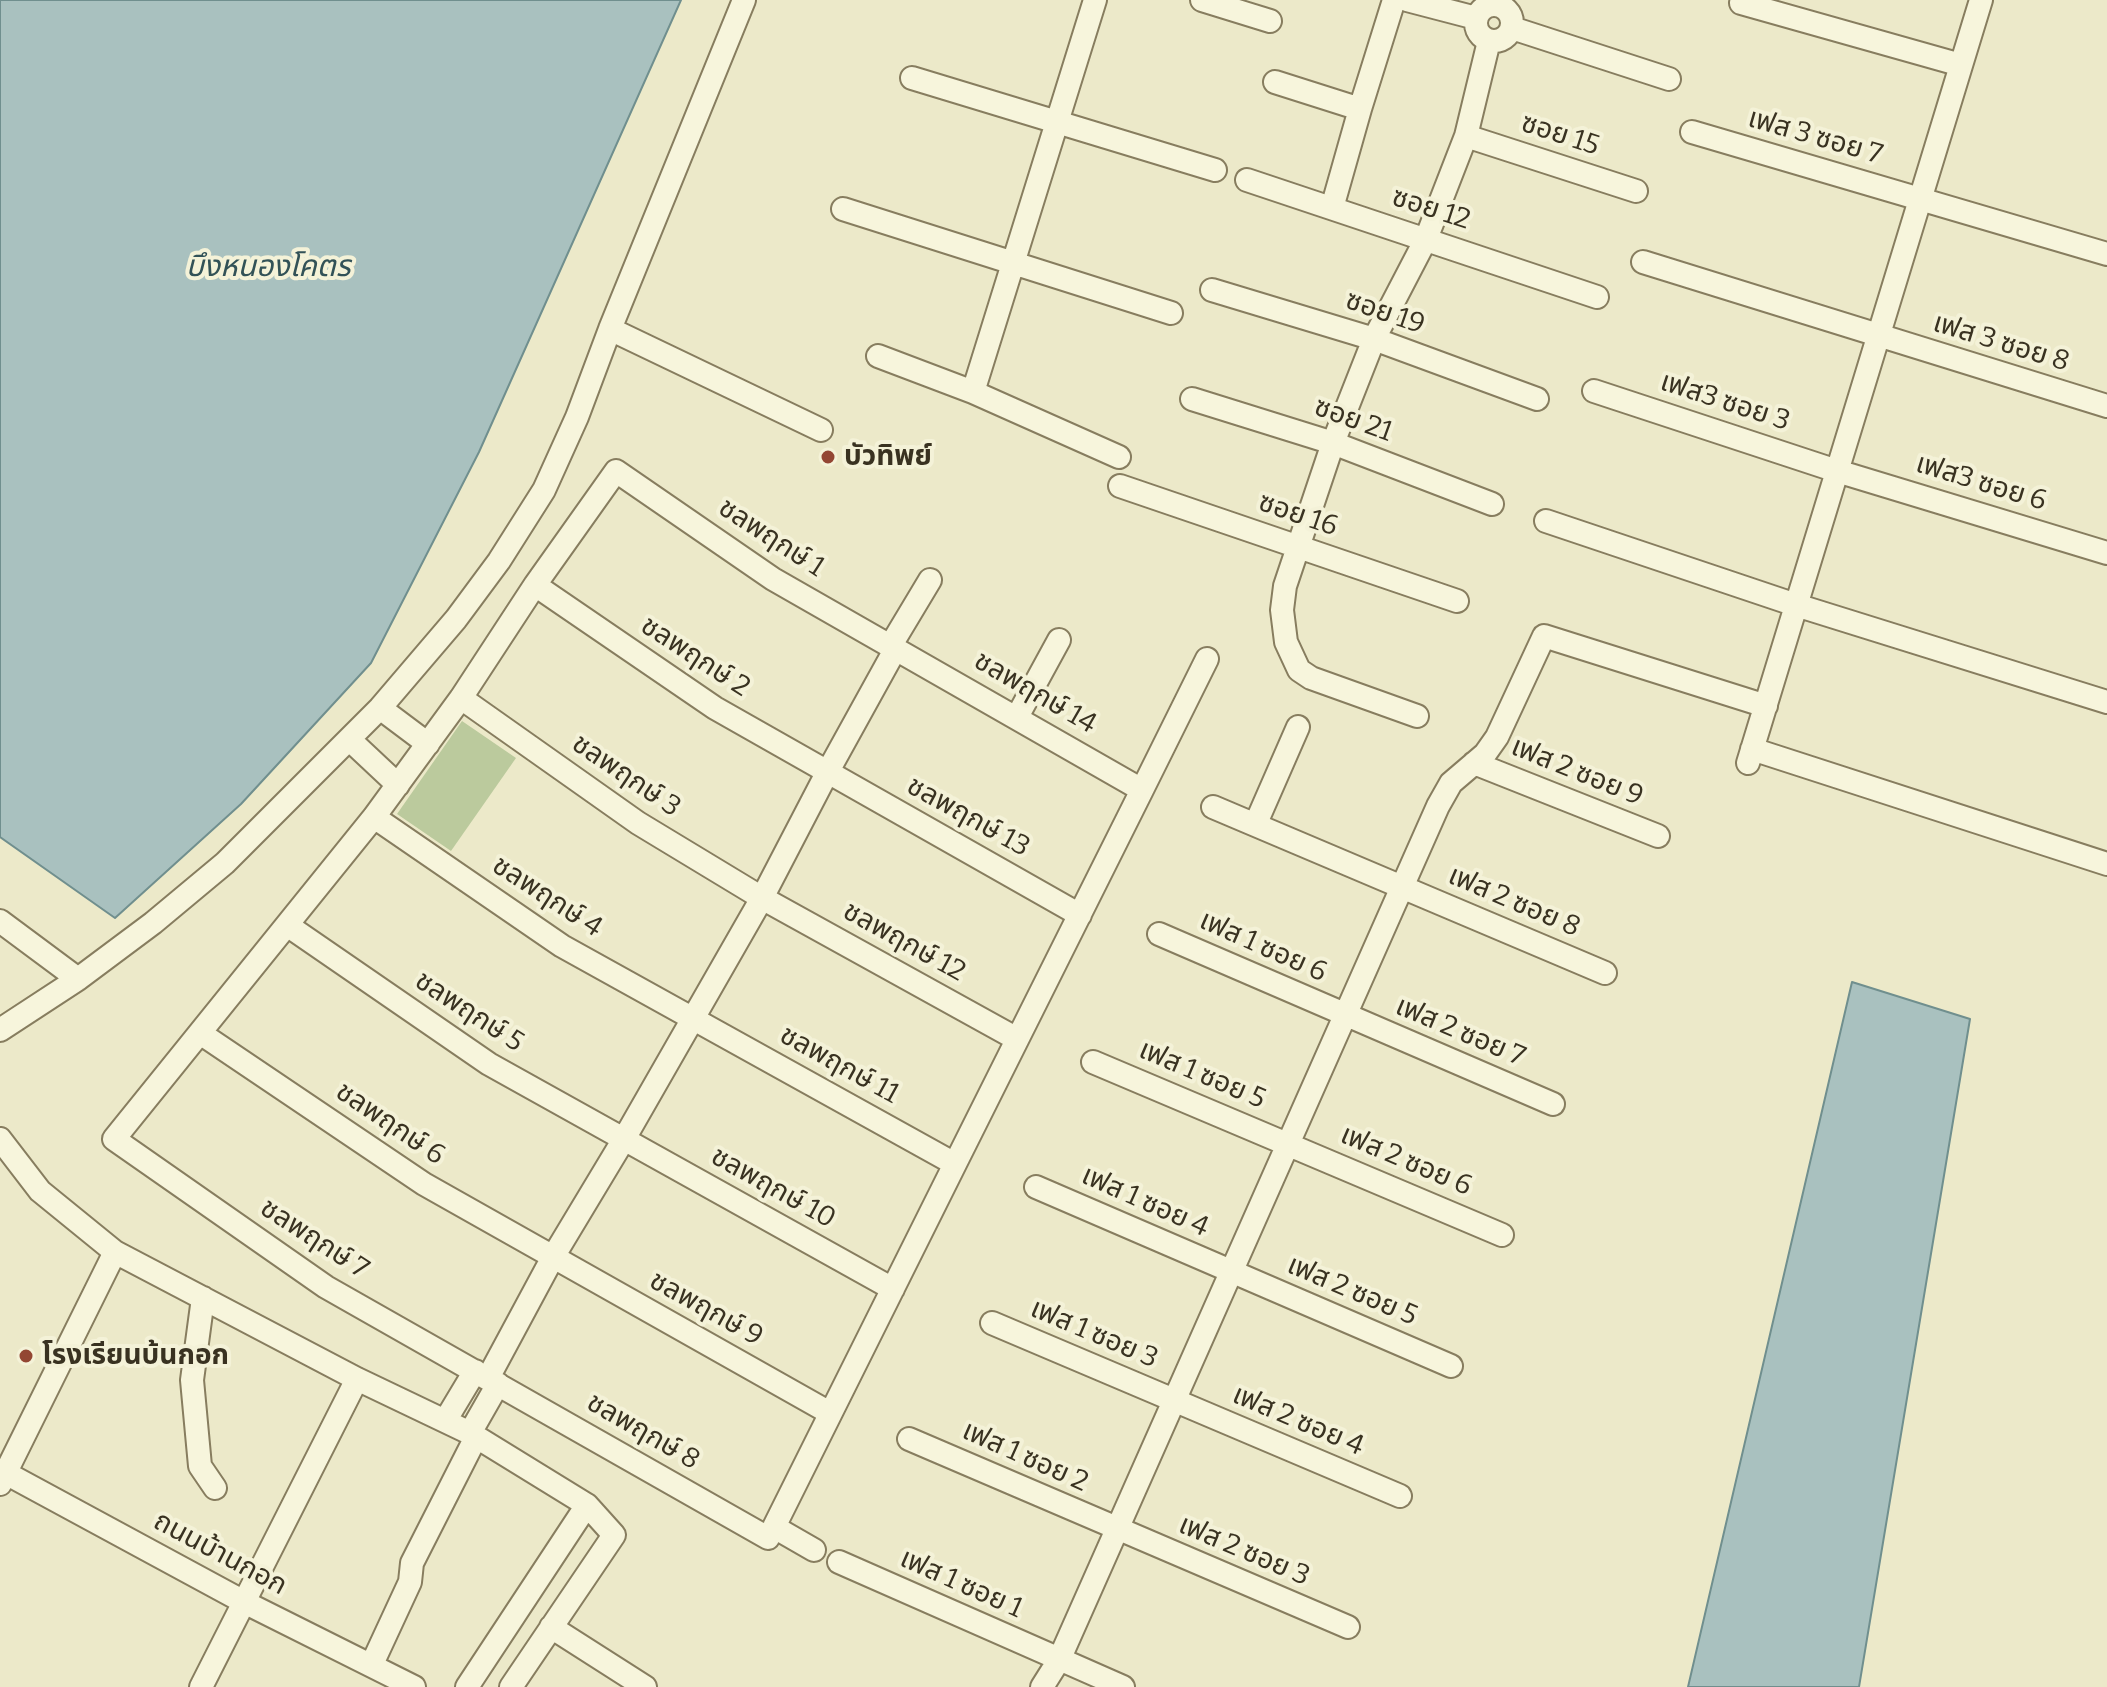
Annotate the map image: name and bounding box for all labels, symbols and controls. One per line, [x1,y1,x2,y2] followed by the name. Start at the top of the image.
[1744,102,1886,172] street label: เฟส 3 ซอย 7
[1517,107,1603,163] street label: ซอย 15
[1388,181,1474,237] street label: ซอย 12
[186,250,350,286] water label: บึงหนองโคตร
[1341,284,1429,342] street label: ซอย 19
[1929,306,2073,380] street label: เฟส 3 ซอย 8
[1656,365,1794,439] street label: เฟส3 ซอย 3
[1309,390,1397,450] street label: ซอย 21
[844,440,932,474] place label: บัวทิพย์
[1912,447,2050,519] street label: เฟส3 ซอย 6
[819,448,837,466] marker: บัวทิพย์
[1254,486,1342,544] street label: ซอย 16
[712,491,830,585] street label: ชลพฤกษ์ 1
[634,609,756,705] street label: ชลพฤกษ์ 2
[968,645,1102,741] street label: ชลพฤกษ์ 14
[565,727,687,825] street label: ชลพฤกษ์ 3
[1506,730,1648,814] street label: เฟส 2 ซอย 9
[901,769,1035,865] street label: ชลพฤกษ์ 13
[486,849,608,945] street label: ชลพฤกษ์ 4
[1443,859,1585,945] street label: เฟส 2 ซอย 8
[837,895,971,989] street label: ชลพฤกษ์ 12
[1194,904,1332,990] street label: เฟส 1 ซอย 6
[408,964,530,1060] street label: ชลพฤกษ์ 5
[1390,990,1530,1074] street label: เฟส 2 ซอย 7
[774,1019,904,1111] street label: ชลพฤกษ์ 11
[1134,1033,1270,1117] street label: เฟส 1 ซอย 5
[329,1075,451,1173] street label: ชลพฤกษ์ 6
[1335,1118,1477,1204] street label: เฟส 2 ซอย 6
[705,1140,841,1236] street label: ชลพฤกษ์ 10
[1076,1159,1214,1245] street label: เฟส 1 ซอย 4
[254,1192,374,1286] street label: ชลพฤกษ์ 7
[1282,1249,1422,1333] street label: เฟส 2 ซอย 5
[643,1264,769,1354] street label: ชลพฤกษ์ 9
[1025,1292,1163,1376] street label: เฟส 1 ซอย 3
[42,1339,229,1373] place label: โรงเรียนบ้นกอก
[17,1347,35,1365] marker: โรงเรียนบ้นกอก
[1227,1378,1369,1464] street label: เฟส 2 ซอย 4
[581,1386,705,1478] street label: ชลพฤกษ์ 8
[957,1414,1093,1500] street label: เฟส 1 ซอย 2
[148,1505,292,1603] street label: ถนนบ้านกอก
[1173,1508,1315,1594] street label: เฟส 2 ซอย 3
[894,1542,1028,1626] street label: เฟส 1 ซอย 1

